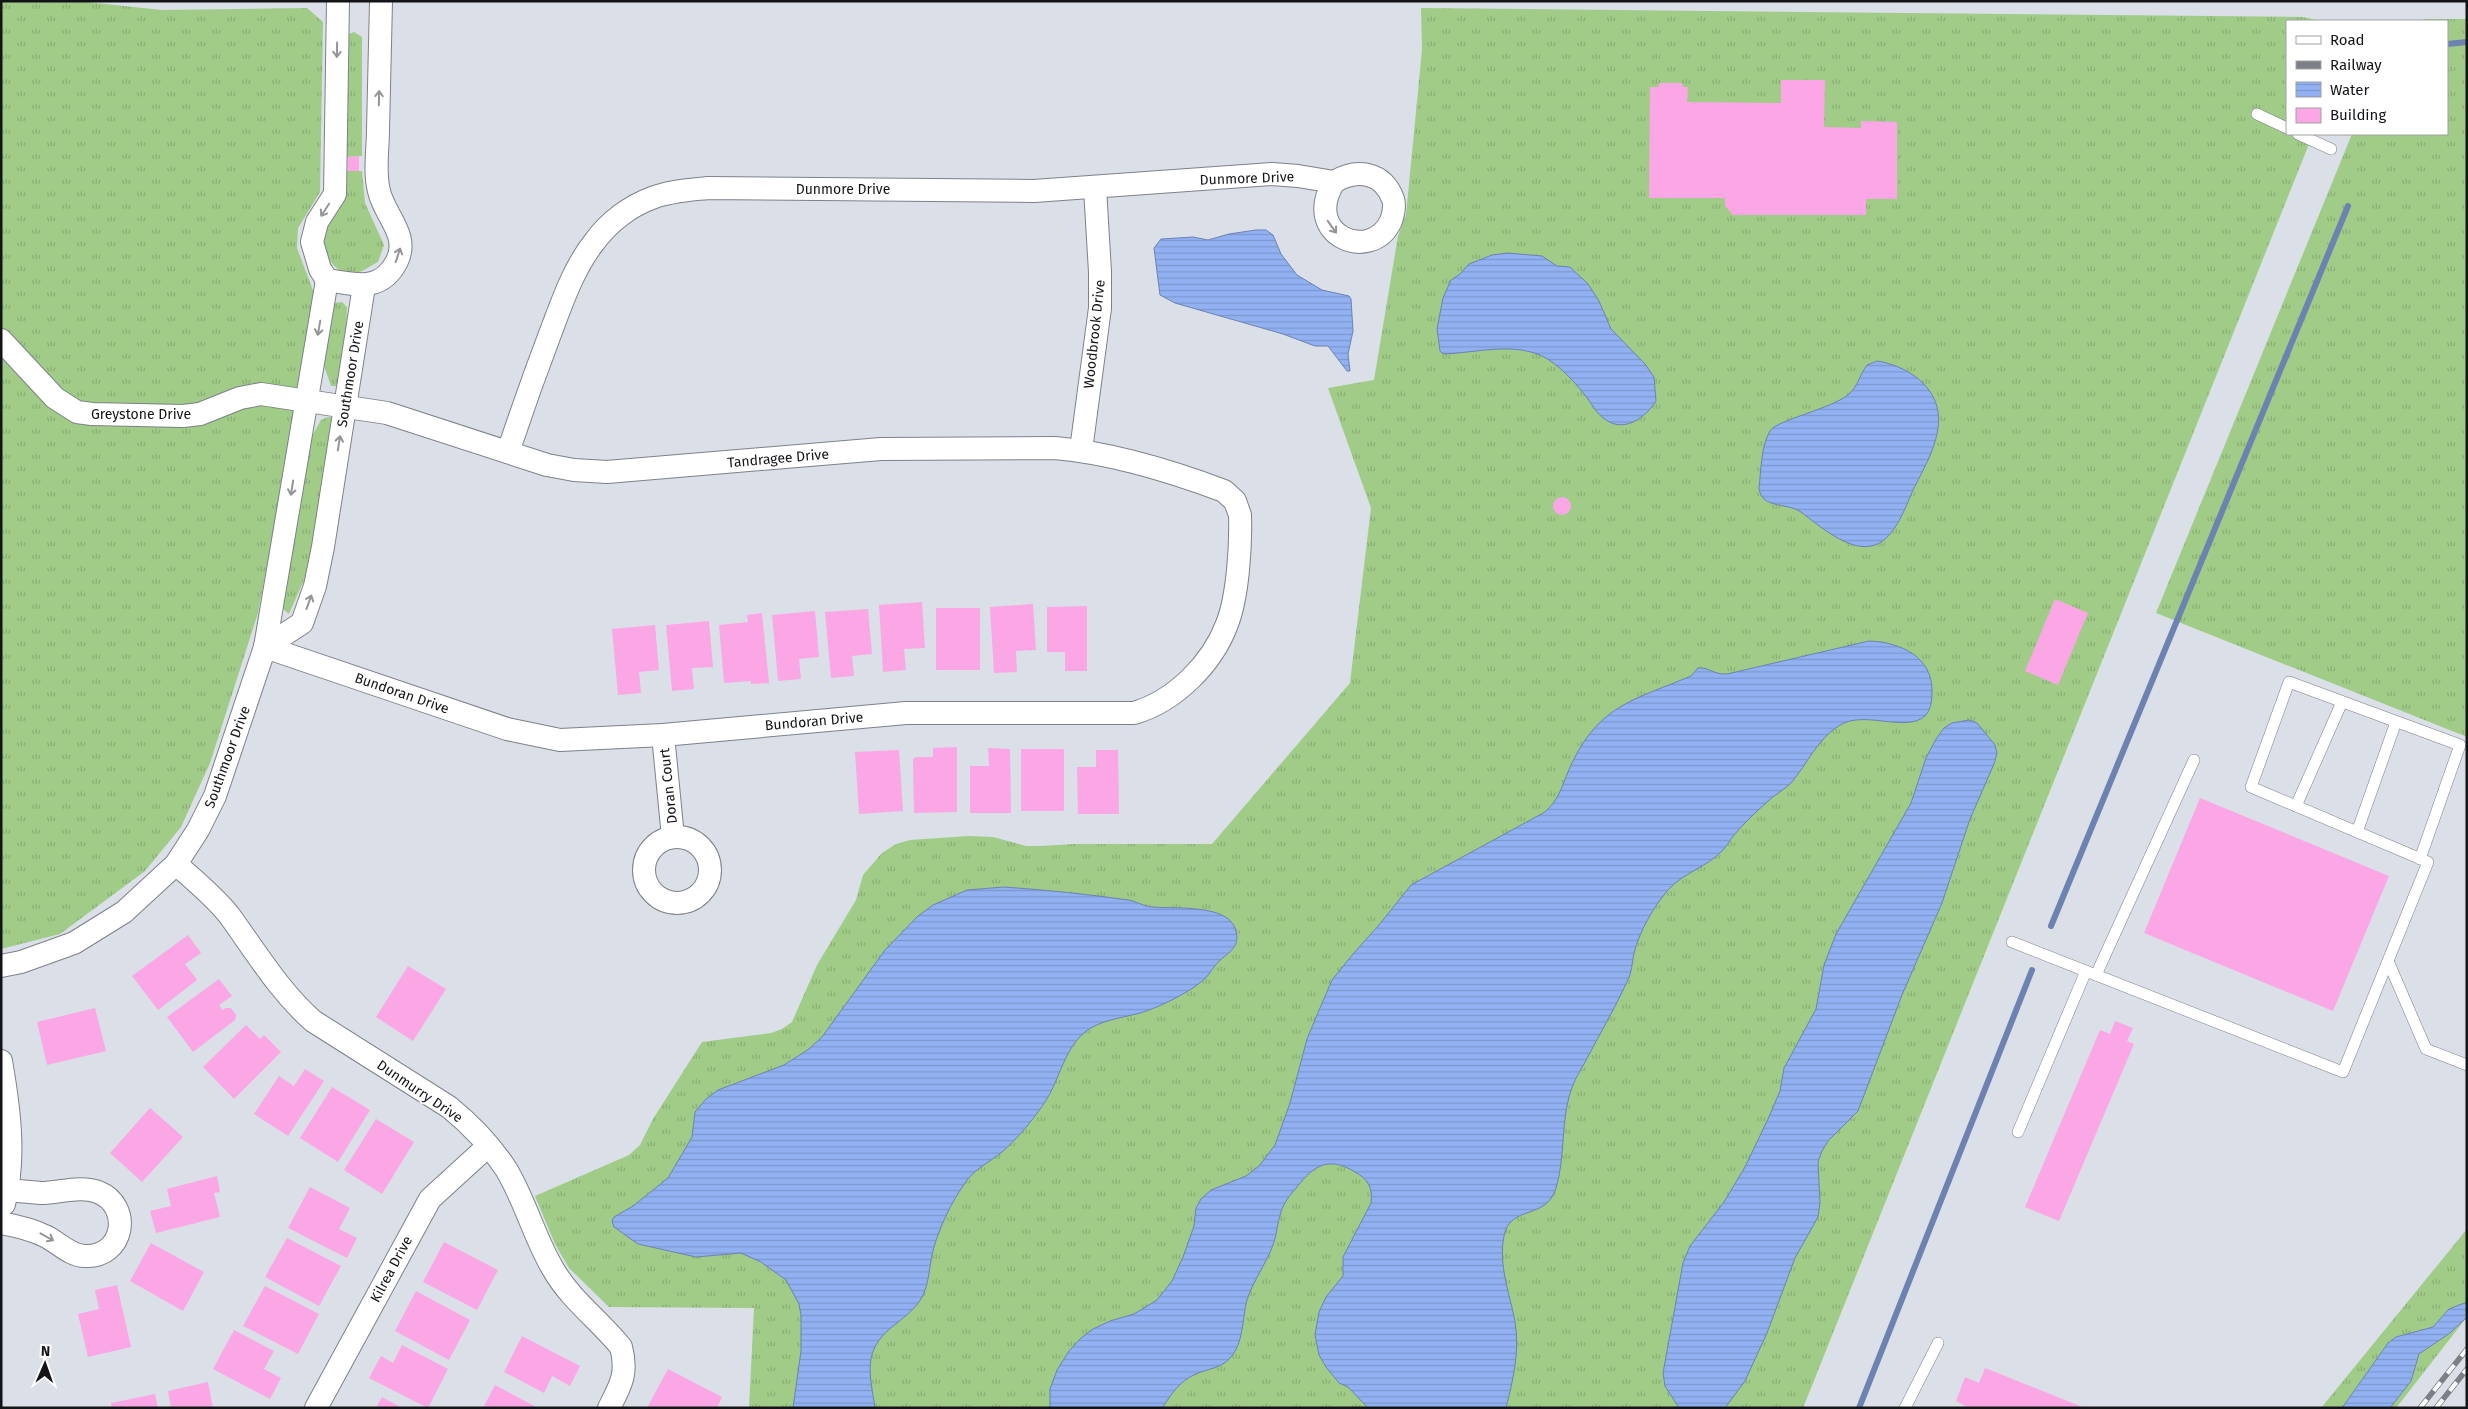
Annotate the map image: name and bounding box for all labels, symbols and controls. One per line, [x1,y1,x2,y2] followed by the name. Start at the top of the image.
[2286,20,2448,135] legend
[2330,31,2365,49] text: Road
[332,42,342,58] one-way arrow
[2330,56,2382,74] text: Railway
[2330,81,2369,99] text: Water
[374,90,384,106] one-way arrow
[2330,106,2386,124] text: Building
[1199,168,1295,189] street label: Dunmore Drive
[796,181,890,198] street label: Dunmore Drive
[319,202,329,216] one-way arrow
[1327,220,1337,234] one-way arrow
[394,248,403,263] one-way arrow
[1080,279,1109,389] street label: Woodbrook Drive
[314,319,324,335] one-way arrow
[334,320,367,429] street label: Southmoor Drive
[91,406,191,423] street label: Greystone Drive
[335,435,345,451] one-way arrow
[727,446,830,471] street label: Tandragee Drive
[287,480,297,496] one-way arrow
[305,595,314,610] one-way arrow
[352,669,451,718] street label: Bundoran Drive
[201,704,254,811] street label: Southmoor Drive
[764,709,864,734] street label: Bundoran Drive
[656,746,681,825] street label: Doran Court
[374,1056,466,1126] street label: Dunmurry Drive
[40,1233,54,1243] one-way arrow
[367,1233,416,1305] street label: Kilrea Drive
[20,1339,70,1389] north arrow
[40,1343,50,1360] text: N

